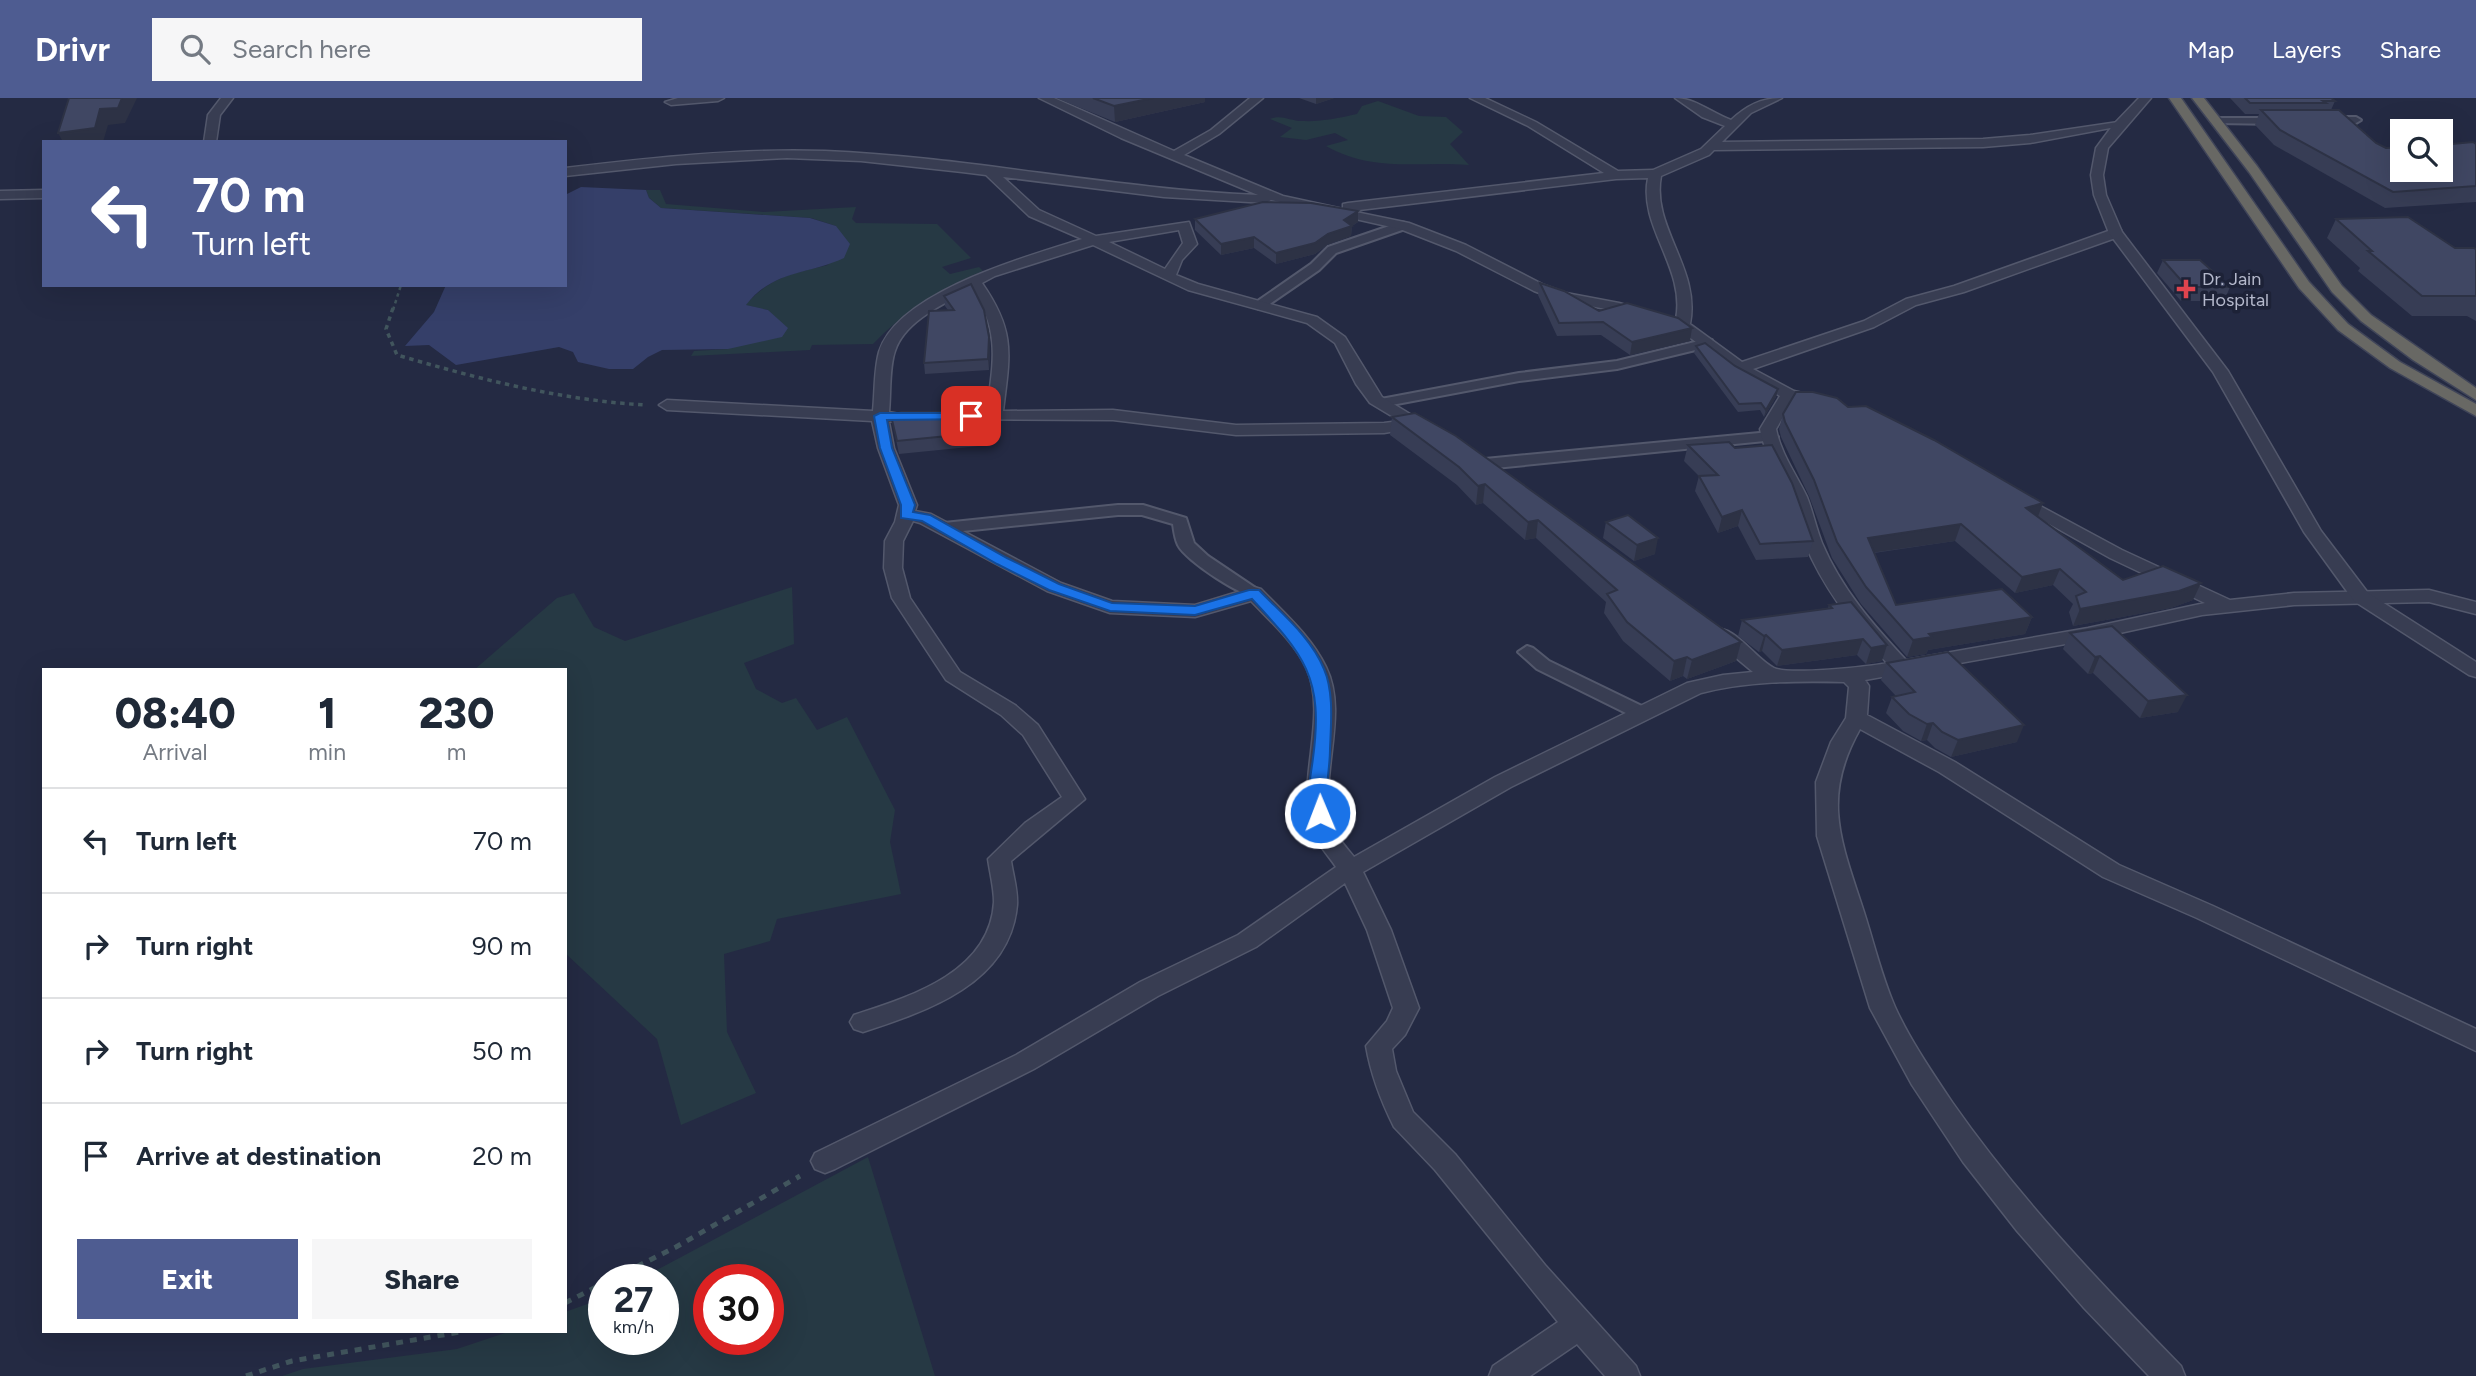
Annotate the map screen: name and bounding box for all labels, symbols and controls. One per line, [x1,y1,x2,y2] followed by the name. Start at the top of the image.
[152,18,642,81] search box
[35,30,110,69] text: Drivr
[176,30,214,68] icon: search
[232,33,371,65] text: Search here
[2187,35,2234,64] text: Map
[2272,35,2341,64] text: Layers
[2379,35,2441,64] text: Share
[2390,119,2453,182] map controls
[2390,119,2453,182] button: search
[192,165,305,224] text: 70 m
[77,168,168,259] icon: left
[192,225,311,263] text: Turn left
[2202,268,2269,311] place label: Dr. Jain Hospital
[2176,279,2196,299] marker: Dr. Jain Hospital
[941,386,1001,446] pin
[952,397,990,435] icon: arrive
[115,688,236,739] text: 08:40
[318,688,336,739] text: 1
[419,688,494,739] text: 230
[143,738,208,766] text: Arrival
[308,738,346,766] text: min
[447,738,466,766] text: m
[1283,776,1357,850] position arrow
[77,822,115,860] icon: left
[136,825,237,857] text: Turn left
[473,825,532,857] text: 70 m
[77,927,115,965] icon: right
[136,930,253,962] text: Turn right
[472,930,532,962] text: 90 m
[77,1032,115,1070] icon: right
[136,1035,253,1067] text: Turn right
[472,1035,532,1067] text: 50 m
[77,1137,115,1175] icon: arrive
[136,1140,381,1172] text: Arrive at destination
[472,1140,532,1172] text: 20 m
[77,1239,298,1319] button: Exit
[312,1239,532,1319] button: Share
[693,1264,784,1355] speed limit sign: 30
[614,1279,653,1321] text: 27
[613,1316,654,1338] text: km/h

